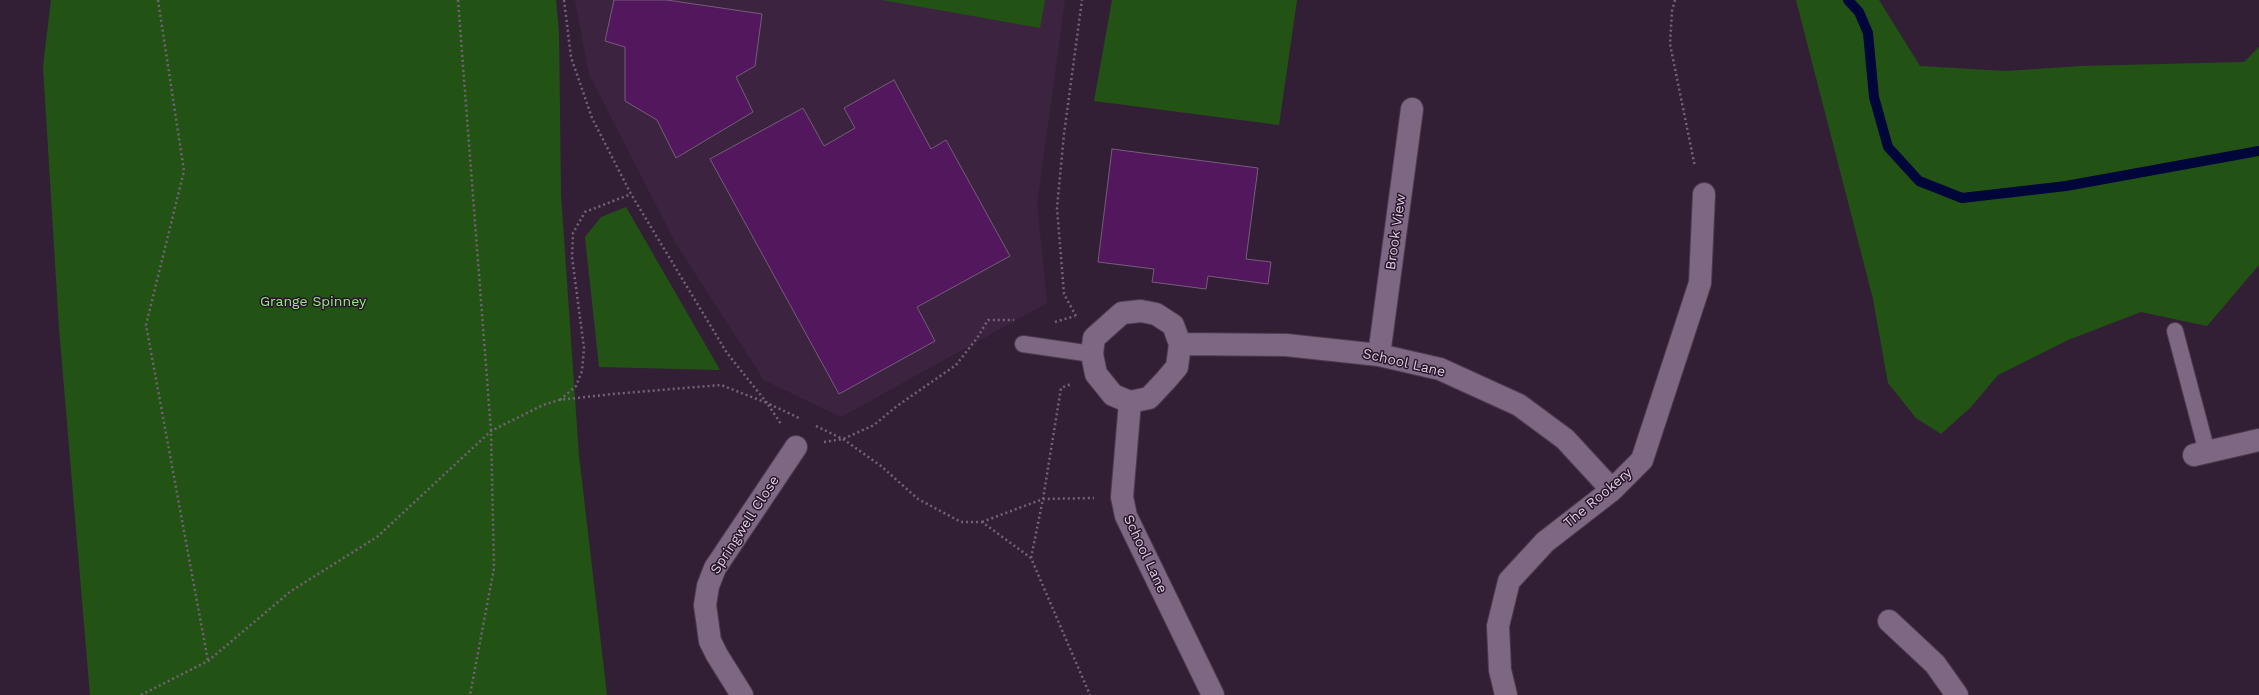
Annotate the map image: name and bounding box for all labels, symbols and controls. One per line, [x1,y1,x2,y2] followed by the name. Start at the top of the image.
[1382,193,1410,271] street label: Brook View
[260,294,366,310] park label: Grange Spinney
[1361,345,1447,381] street label: School Lane
[1560,464,1636,532] street label: The Rookery
[707,473,783,577] street label: Springwell Close
[1120,512,1170,596] street label: School Lane

